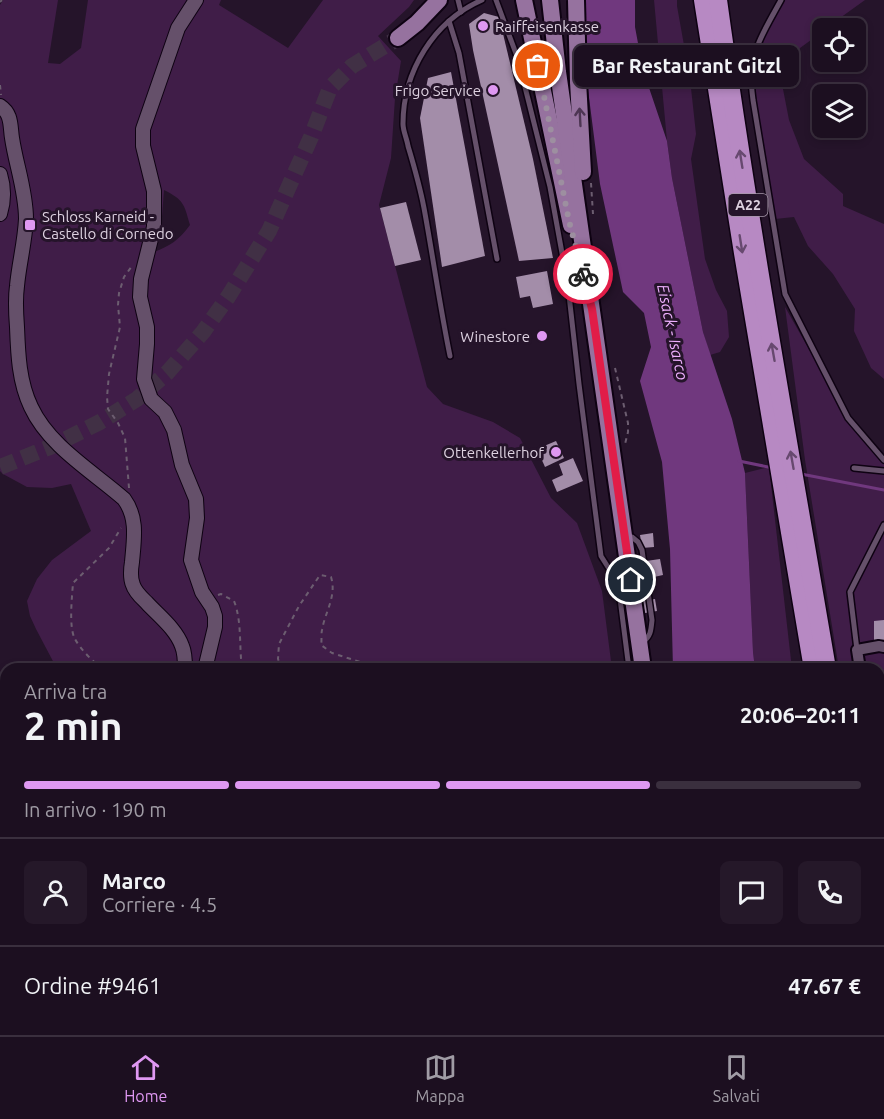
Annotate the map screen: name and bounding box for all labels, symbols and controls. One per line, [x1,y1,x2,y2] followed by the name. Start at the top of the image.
[495,18,599,35] place label: Raiffeisenkasse
[812,18,866,138] map controls
[812,18,866,72] button: locate
[476,19,490,33] marker: Raiffeisenkasse
[512,40,563,91] pin
[574,45,799,87] callout: Bar Restaurant Gitzl
[521,49,554,82] icon: bag
[592,54,781,77] text: Bar Restaurant Gitzl
[395,82,481,99] place label: Frigo Service
[486,83,500,97] marker: Frigo Service
[812,84,866,138] button: layers
[575,108,586,128] one-way arrow
[736,150,747,170] one-way arrow
[728,194,768,216] road number: A22
[42,208,174,242] place label: Schloss Karneid - Castello di Cornedo
[23,218,37,232] marker: Schloss Karneid - Castello di Cornedo
[736,234,747,254] one-way arrow
[553,244,613,304] courier
[567,258,600,291] icon: bike
[654,282,692,382] water label: Eisack - Isarco
[460,328,530,345] place label: Winestore
[535,329,549,343] marker: Winestore
[767,342,778,362] one-way arrow
[443,444,544,461] place label: Ottenkellerhof
[549,445,563,459] marker: Ottenkellerhof
[786,451,797,471] one-way arrow
[605,554,656,605] pin
[614,563,647,596] icon: home
[24,680,107,703] text: Arriva tra
[740,702,861,727] text: 20:06–20:11
[24,704,123,747] text: 2 min
[24,798,167,821] text: In arrivo · 190 m
[24,861,87,924] button: person
[720,861,783,924] button: chat
[798,861,861,924] button: phone
[102,868,166,893] text: Marco
[102,893,217,916] text: Corriere · 4.5
[24,973,161,998] text: Ordine #9461
[788,973,861,998] text: 47.67 €
[124,1051,167,1105] tab: Home
[416,1051,465,1105] tab: Mappa
[713,1051,760,1105] tab: Salvati

